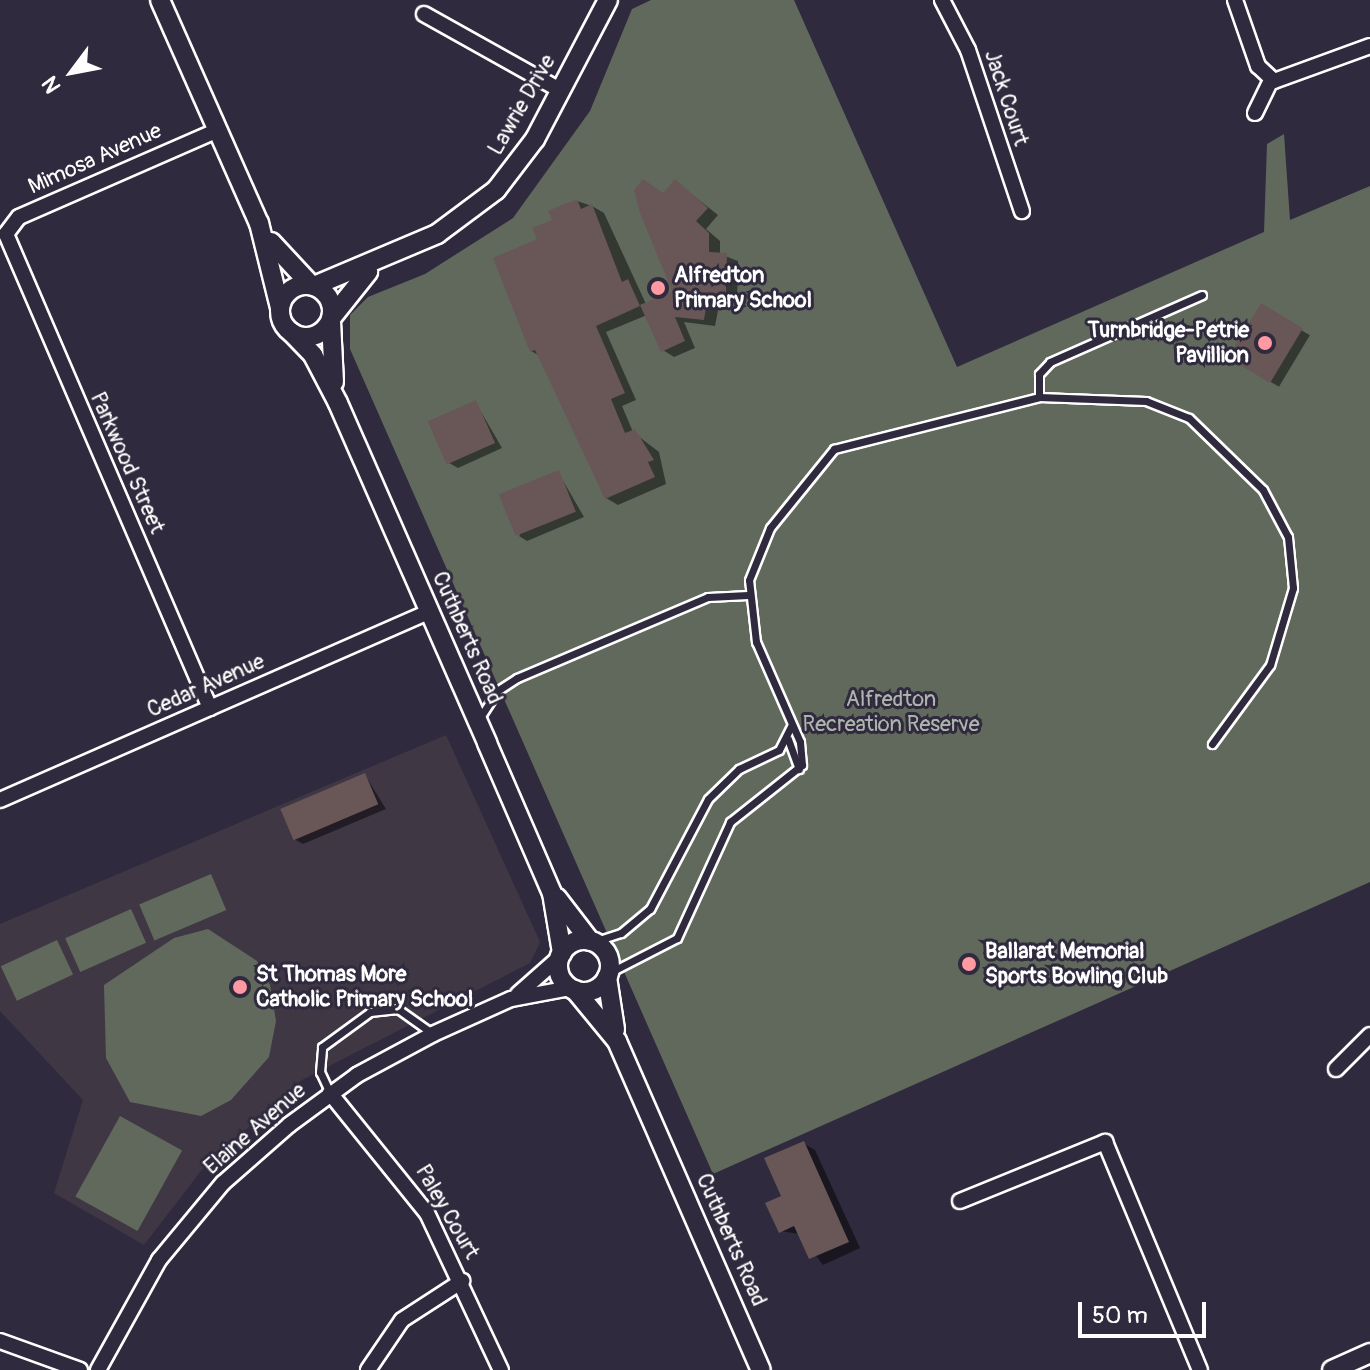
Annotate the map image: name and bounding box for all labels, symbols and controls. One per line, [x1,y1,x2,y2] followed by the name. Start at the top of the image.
[32,32,112,112] north arrow
[978,47,1034,149] street label: Jack Court
[483,50,561,160] street label: Lawrie Drive
[36,71,67,98] text: N
[24,118,166,200] street label: Mimosa Avenue
[674,262,812,314] place label: Alfredton Primary School
[649,279,667,297] marker: Alfredton Primary School
[1088,317,1249,368] place label: Turnbridge-Petrie Pavillion
[1256,334,1274,352] marker: Turnbridge-Petrie Pavillion
[84,388,170,538] street label: Parkwood Street
[426,568,508,708] street label: Cuthberts Road
[143,648,269,724] street label: Cedar Avenue
[802,686,980,738] park label: Alfredton Recreation Reserve
[985,938,1168,990] place label: Ballarat Memorial Sports Bowling Club
[960,955,978,973] marker: Ballarat Memorial Sports Bowling Club
[256,961,473,1012] place label: St Thomas More Catholic Primary School
[231,978,249,996] marker: St Thomas More Catholic Primary School
[199,1078,311,1180] street label: Elaine Avenue
[409,1160,485,1264] street label: Paley Court
[690,1170,772,1310] street label: Cuthberts Road
[1082,1286,1210,1336] scale bar
[1092,1301,1148,1330] text: 50 m

